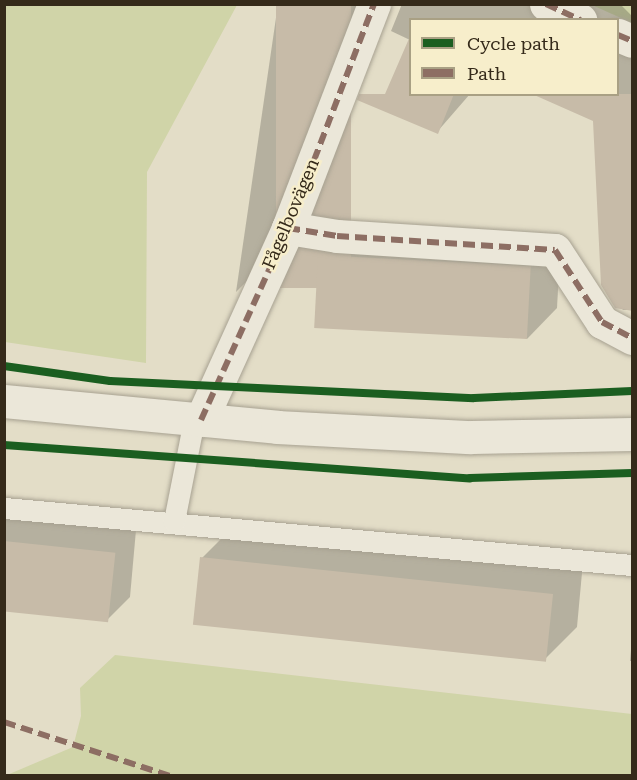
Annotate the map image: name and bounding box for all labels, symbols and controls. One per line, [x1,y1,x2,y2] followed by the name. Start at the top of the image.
[409,18,619,96] legend
[467,33,560,54] text: Cycle path
[467,63,506,84] text: Path
[258,155,324,273] street label: Fågelbovägen

